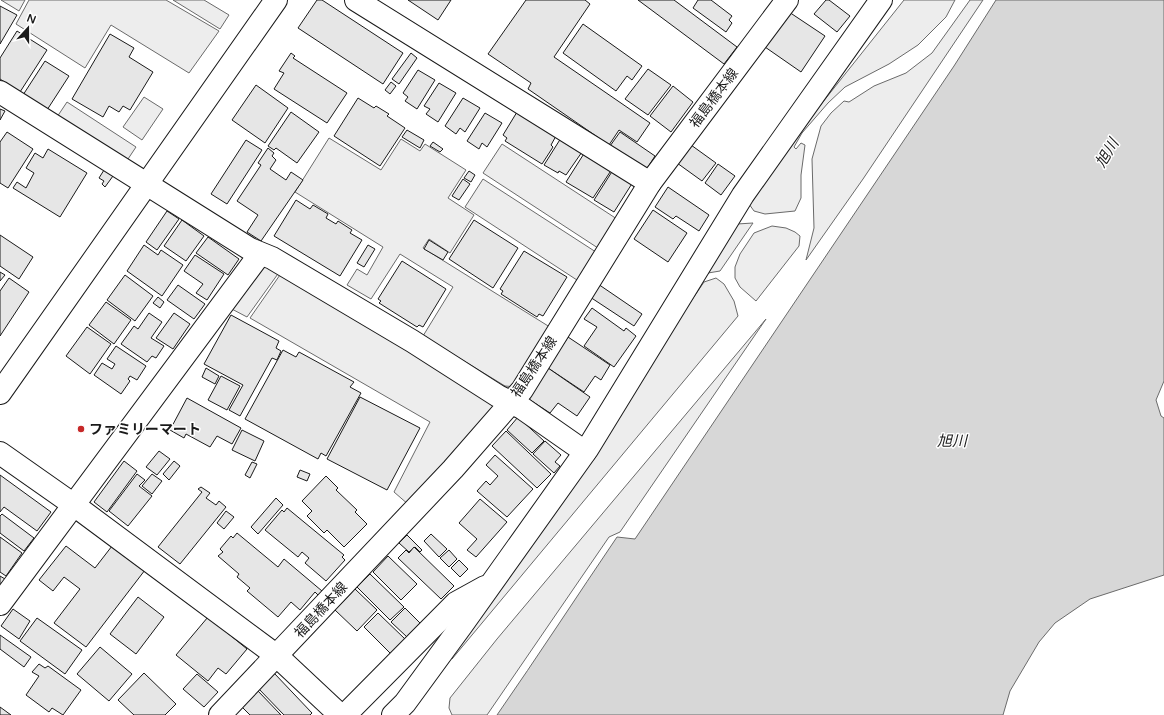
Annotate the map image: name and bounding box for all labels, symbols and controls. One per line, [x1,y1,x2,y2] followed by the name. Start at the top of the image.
[8,8,48,48] north arrow
[25,11,38,27] text: N
[686,65,742,131] street label: 福島橋本線
[1092,134,1123,170] water label: 旭川
[507,333,561,401] street label: 福島橋本線
[89,421,201,438] place label: ファミリーマート
[76,424,86,434] marker: ファミリーマート
[937,432,969,450] water label: 旭川
[291,579,351,641] street label: 福島橋本線

